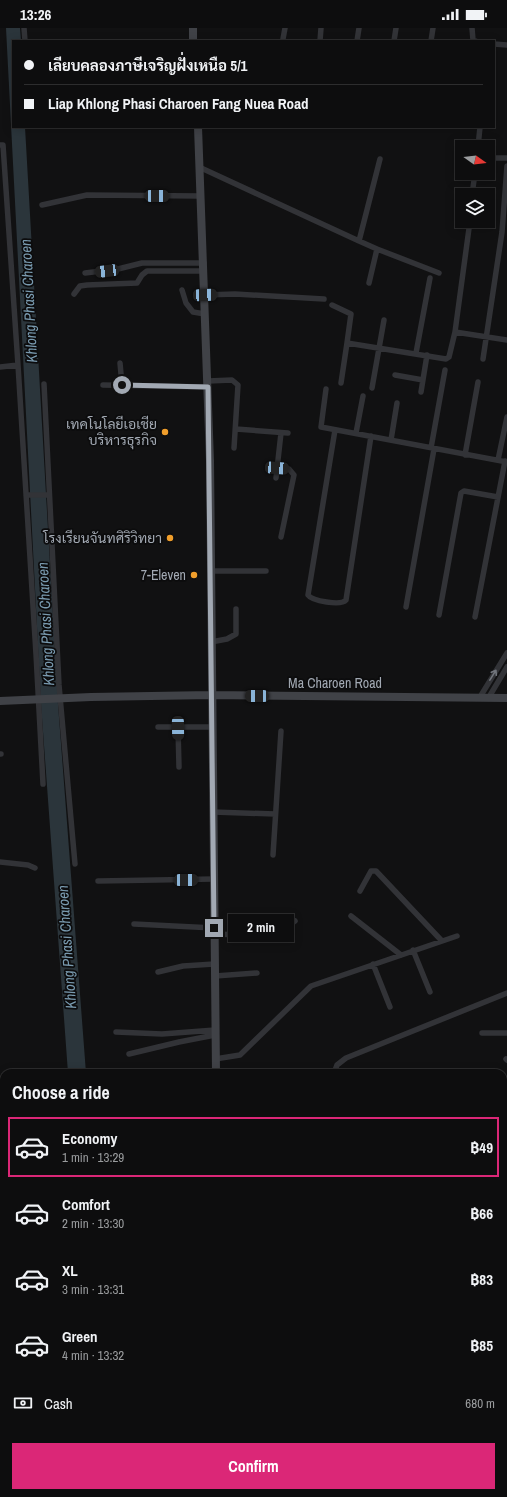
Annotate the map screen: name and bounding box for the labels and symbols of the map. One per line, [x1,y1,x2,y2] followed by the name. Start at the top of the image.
[455,140,495,180] north arrow
[145,190,169,202] car
[15,239,42,363] water label: Khlong Phasi Charoen
[94,264,120,278] car
[193,289,217,301] car
[113,376,131,394] route start
[66,415,157,450] place label: เทคโนโลยีเอเชีย บริหารธุรกิจ
[160,427,170,437] marker: เทคโนโลยีเอเชีย บริหารธุรกิจ
[265,461,289,475] car
[42,529,162,547] place label: โรงเรียนจันทศิริวิทยา
[165,533,175,543] marker: โรงเรียนจันทศิริวิทยา
[32,562,59,686] water label: Khlong Phasi Charoen
[141,566,186,584] place label: 7-Eleven
[189,570,199,580] marker: 7-Eleven
[490,669,498,681] one-way arrow
[288,674,382,692] street label: Ma Charoen Road
[245,690,269,702] car
[172,716,184,740] car
[174,874,198,886] car
[52,884,81,1010] water label: Khlong Phasi Charoen
[228,914,294,942] callout: 2 min
[205,919,223,937] route end

